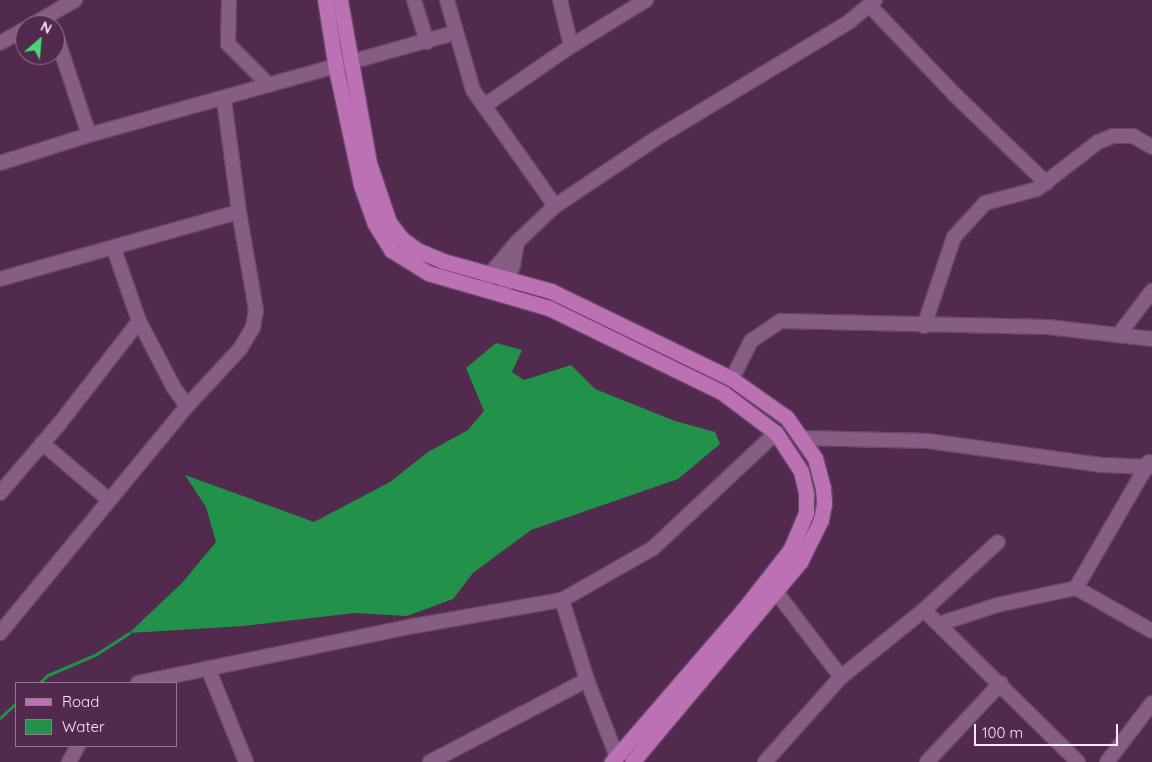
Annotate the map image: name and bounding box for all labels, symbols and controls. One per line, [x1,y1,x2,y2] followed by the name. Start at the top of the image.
[15,15,65,65] north arrow
[38,17,55,38] text: N
[15,682,178,747] legend
[62,692,99,711] text: Road
[977,714,1121,746] scale bar
[62,717,105,736] text: Water
[982,723,1023,742] text: 100 m

